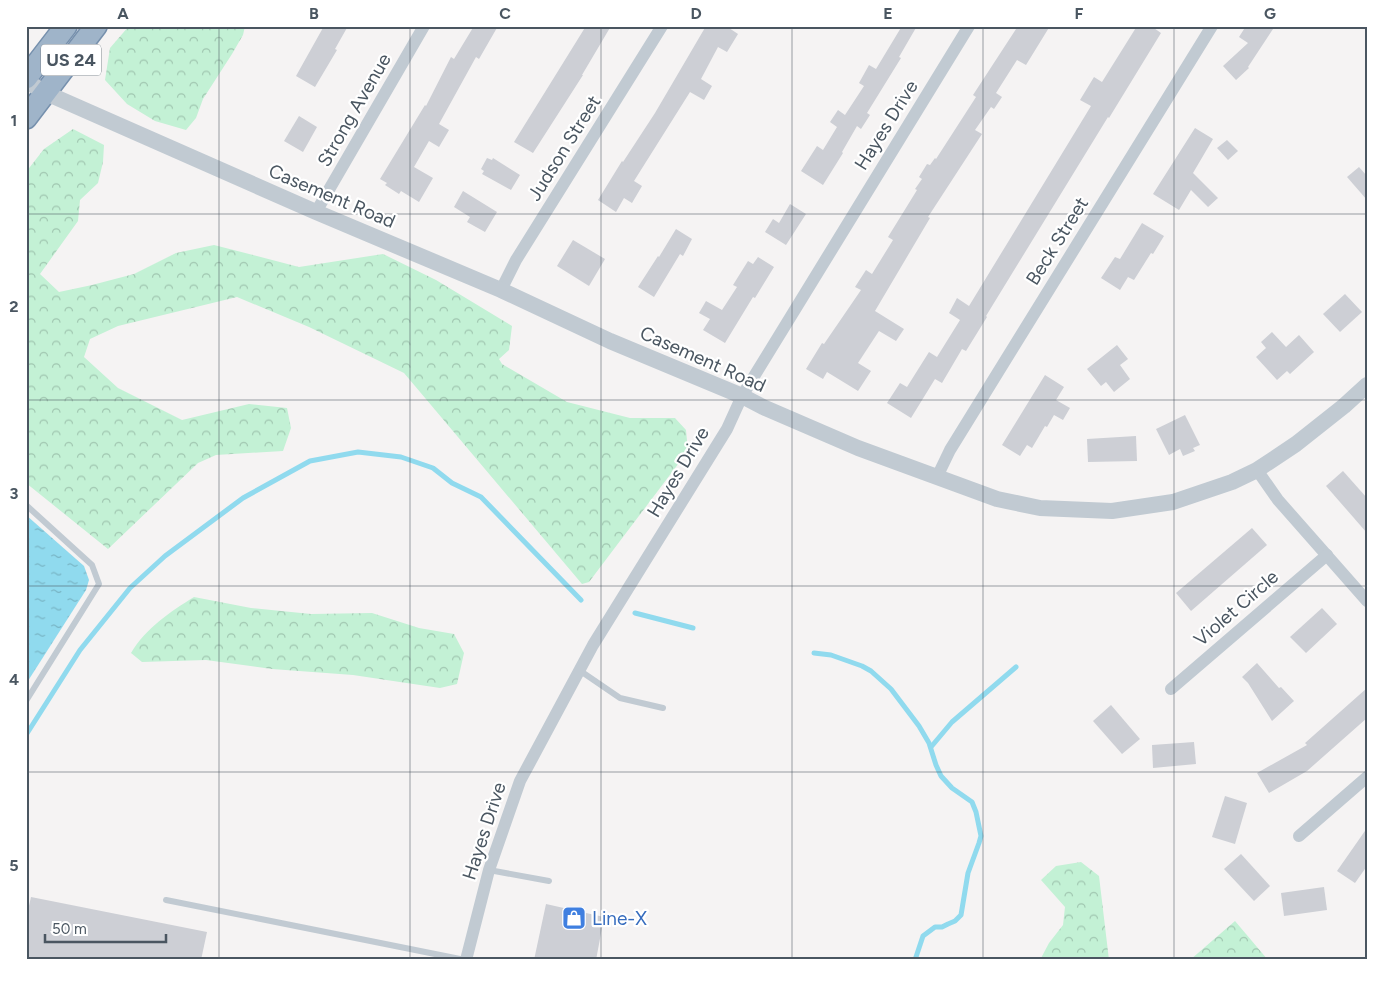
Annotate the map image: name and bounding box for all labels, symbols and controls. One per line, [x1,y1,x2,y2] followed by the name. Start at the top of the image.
[117,4,129,23] text: A
[309,4,319,23] text: B
[499,4,511,23] text: C
[690,4,702,23] text: D
[883,4,893,23] text: E
[1075,4,1084,23] text: F
[1264,4,1276,23] text: G
[41,44,101,76] road number: US 24
[312,49,396,171] street label: Strong Avenue
[849,76,923,174] street label: Hayes Drive
[522,91,606,205] street label: Judson Street
[11,111,17,130] text: 1
[265,159,399,233] street label: Casement Road
[1021,193,1093,289] street label: Beck Street
[9,297,19,316] text: 2
[636,321,770,397] street label: Casement Road
[642,423,714,521] street label: Hayes Drive
[10,484,19,503] text: 3
[1189,565,1283,651] street label: Violet Circle
[9,670,19,689] text: 4
[457,779,511,883] street label: Hayes Drive
[9,856,19,875] text: 5
[561,905,587,931] shop icon: Line-X
[592,907,647,930] place label: Line-X
[45,911,166,943] scale bar
[52,920,87,938] text: 50 m

